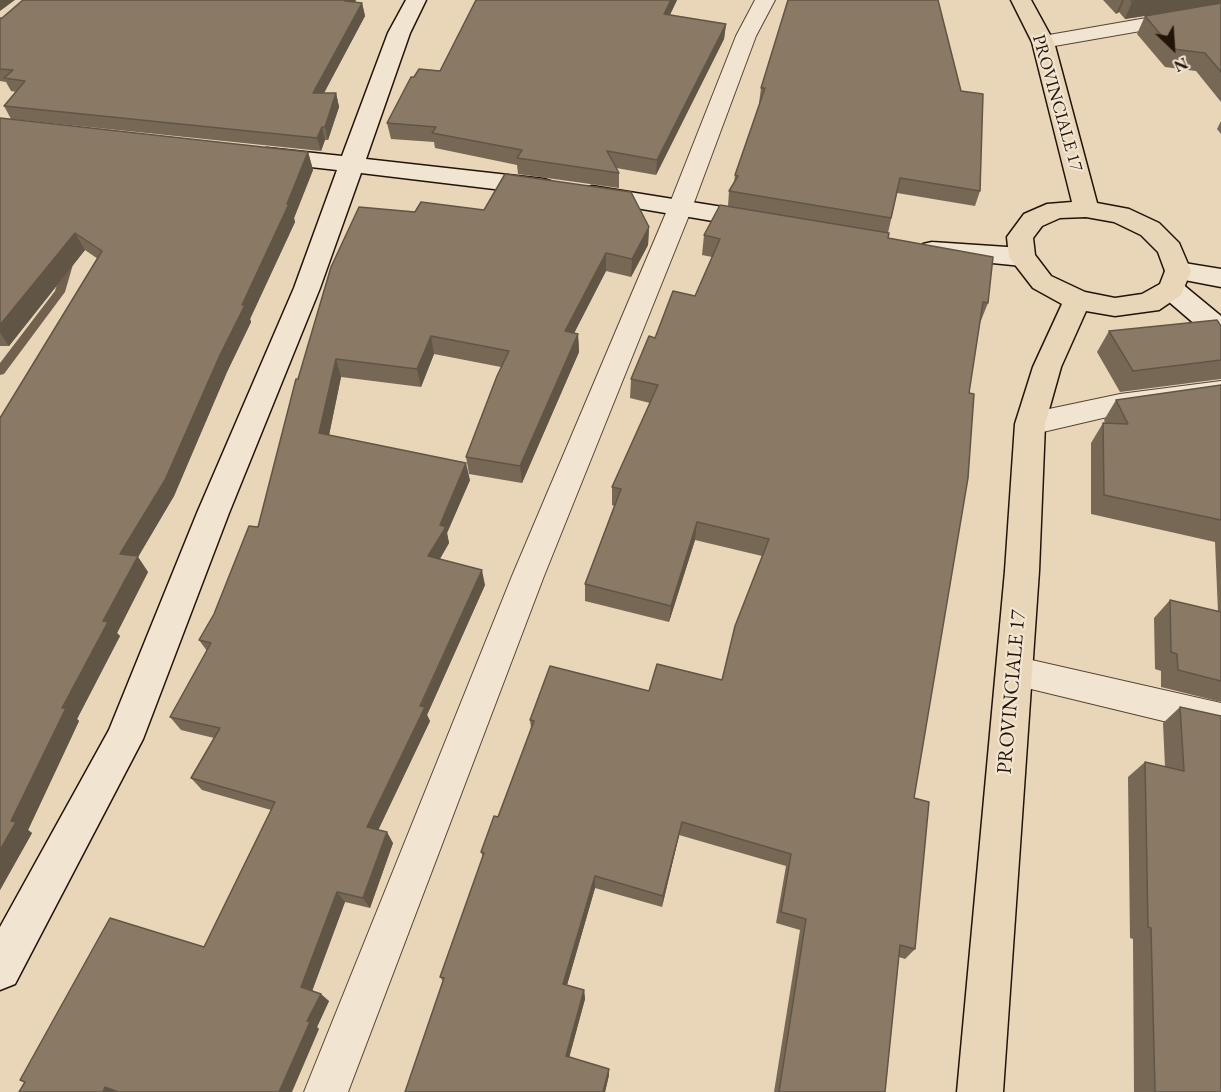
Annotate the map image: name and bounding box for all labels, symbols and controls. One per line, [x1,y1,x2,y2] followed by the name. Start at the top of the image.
[1143,18,1203,78] north arrow
[1027,32,1087,174] street label: PROVINCIALE 17
[1171,53,1191,77] text: N
[992,609,1032,775] street label: PROVINCIALE 17

